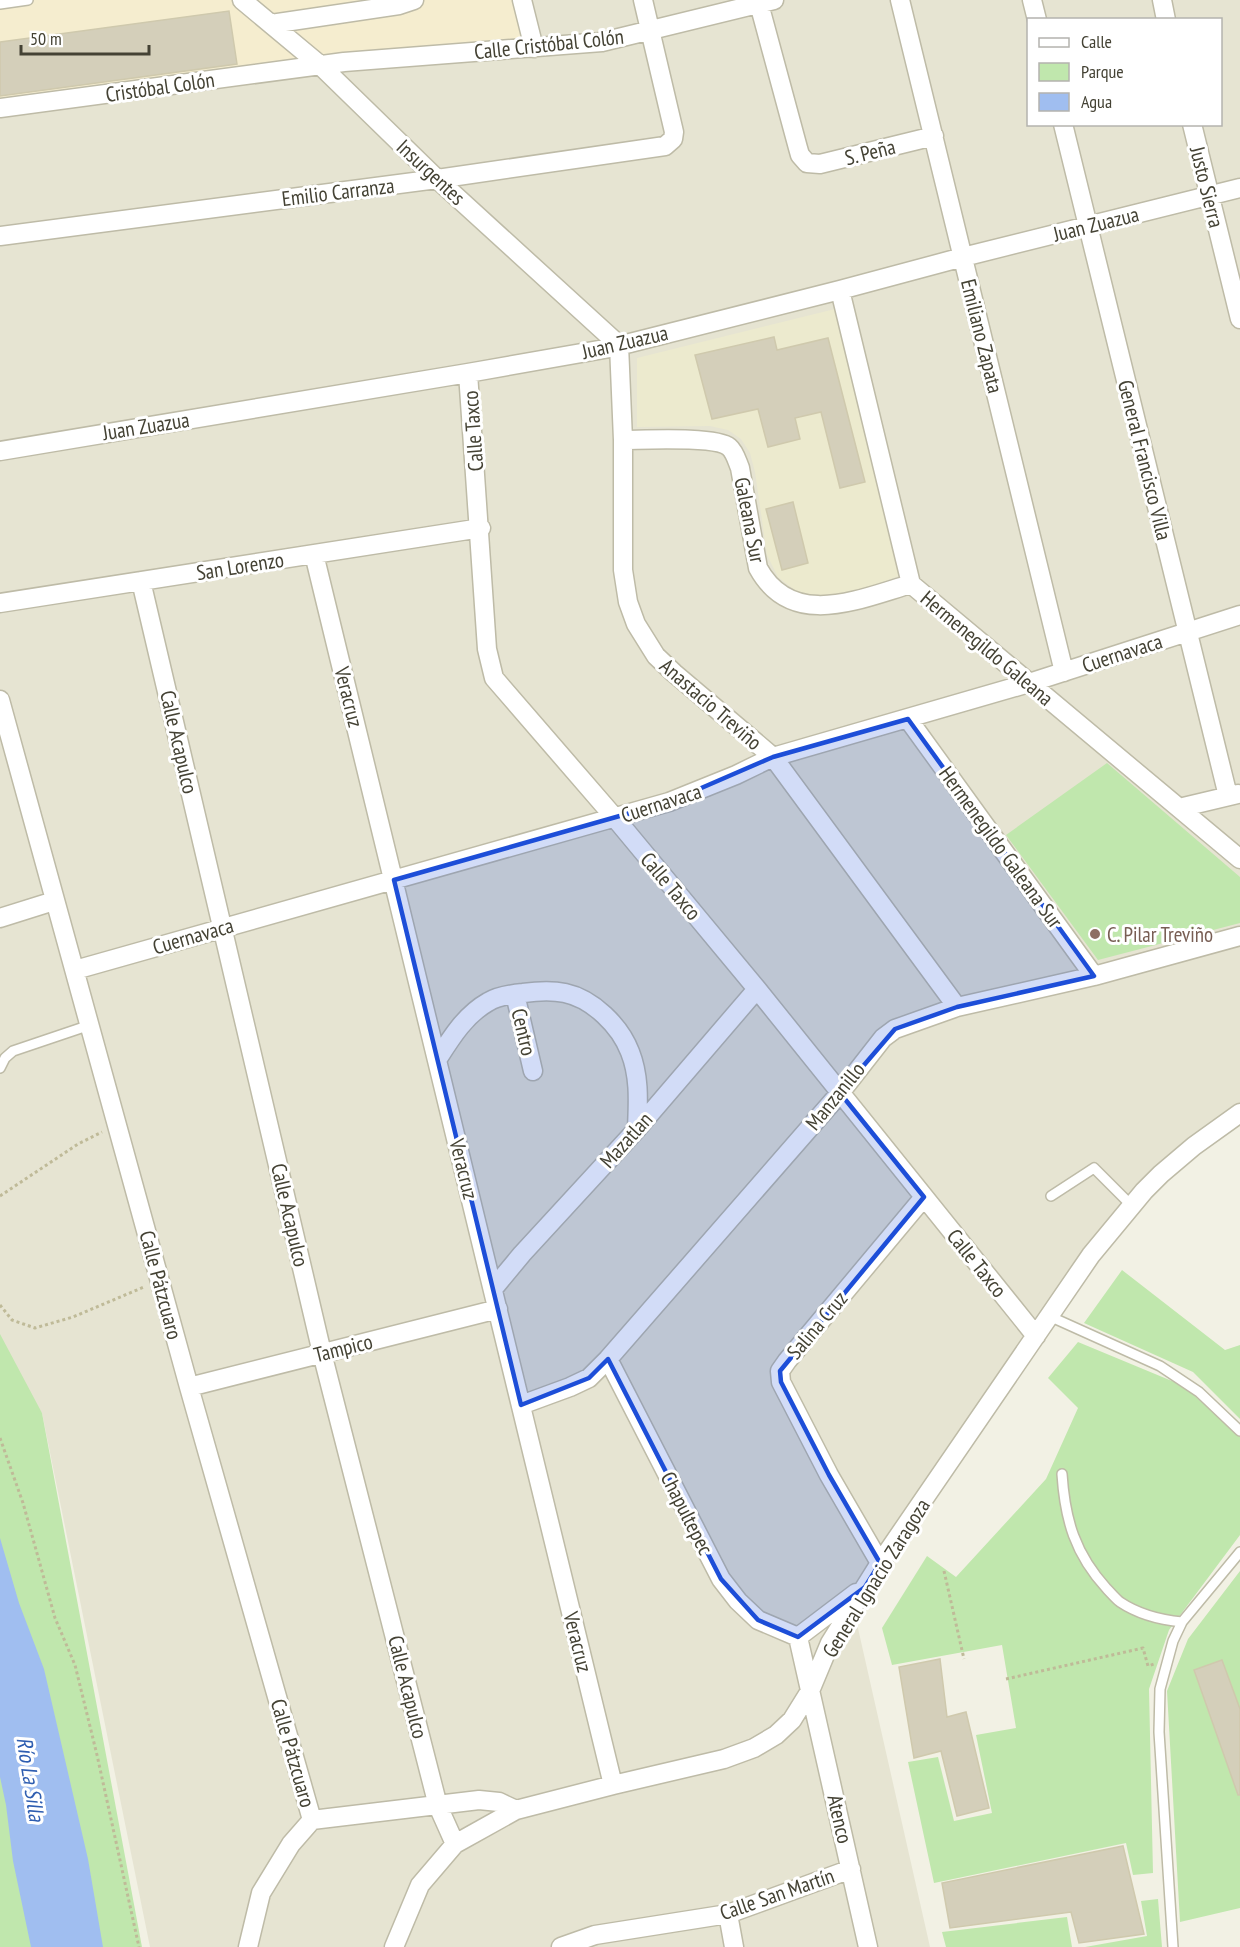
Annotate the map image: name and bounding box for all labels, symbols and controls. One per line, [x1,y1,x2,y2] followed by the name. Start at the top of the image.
[21,18,148,56] scale bar
[1027,18,1222,126] legend
[473,23,625,65] street label: Calle Cristóbal Colón
[30,27,62,50] text: 50 m
[1081,30,1112,53] text: Calle
[1081,60,1124,83] text: Parque
[104,66,216,108] street label: Cristóbal Colón
[1081,90,1112,113] text: Agua
[391,133,471,211] street label: Insurgentes
[842,133,898,171] street label: S. Peña
[1184,143,1230,230] street label: Justo Sierra
[280,172,396,212] street label: Emilio Carranza
[1049,200,1142,248] street label: Juan Zuazua
[955,276,1009,396] street label: Emiliano Zapata
[578,319,671,365] street label: Juan Zuazua
[1112,377,1178,543] street label: General Francisco Villa
[457,390,489,472] street label: Calle Taxco
[100,406,191,446] street label: Juan Zuazua
[728,475,772,565] street label: Galeana Sur
[194,546,286,586] street label: San Lorenzo
[915,585,1059,711] street label: Hermenegildo Galeana
[1078,627,1166,679] street label: Cuernavaca
[654,652,768,756] street label: Anastacio Treviño
[328,663,370,730] street label: Veracruz
[154,688,204,796] street label: Calle Acapulco
[933,761,1069,933] street label: Hermenegildo Galeana Sur
[617,777,705,829] street label: Cuernavaca
[635,846,707,926] street label: Calle Taxco
[149,912,237,960] street label: Cuernavaca
[1107,921,1213,948] place label: C. Pilar Treviño
[1088,927,1102,941] marker: C. Pilar Treviño
[505,1006,543,1058] street label: Centro
[799,1057,871,1135] street label: Manzanillo
[594,1106,658,1174] street label: Mazatlan
[443,1135,485,1202] street label: Veracruz
[265,1161,315,1269] street label: Calle Acapulco
[941,1223,1013,1303] street label: Calle Taxco
[134,1228,188,1342] street label: Calle Pátzcuaro
[781,1285,853,1365] street label: Salina Cruz
[311,1328,375,1368] street label: Tampico
[655,1467,720,1560] street label: Chapultepec
[816,1493,936,1663] street label: General Ignacio Zaragoza
[557,1608,599,1675] street label: Veracruz
[382,1633,434,1741] street label: Calle Acapulco
[265,1696,321,1810] street label: Calle Pátzcuaro
[11,1735,52,1824] water label: Río La Silla
[821,1792,859,1846] street label: Atenco
[716,1862,838,1926] street label: Calle San Martín

